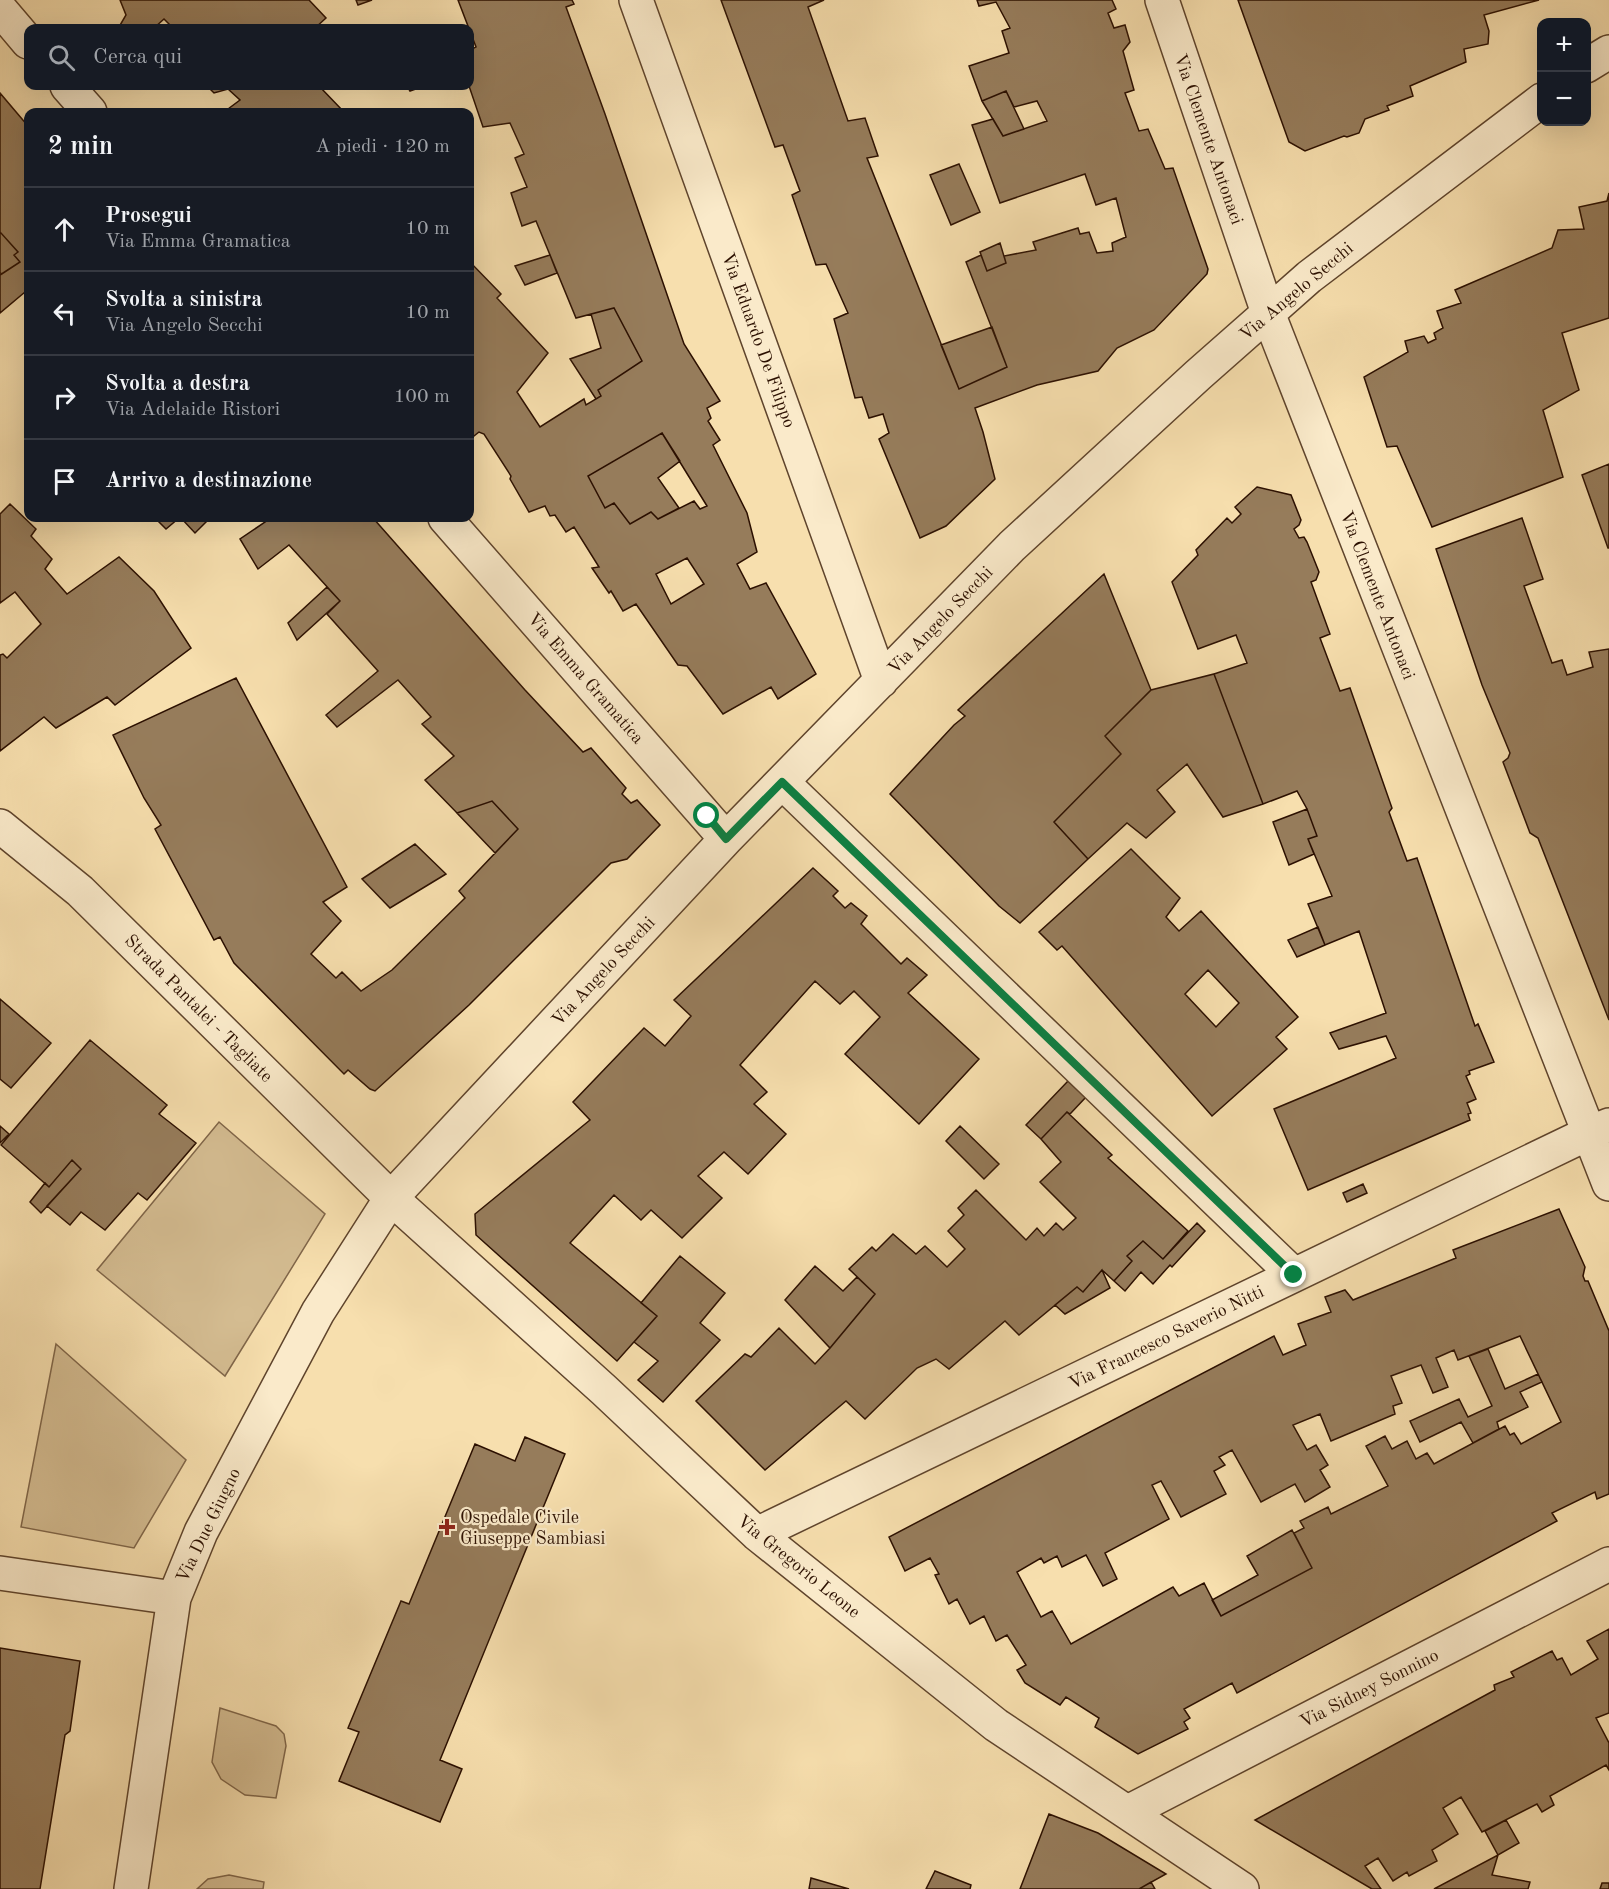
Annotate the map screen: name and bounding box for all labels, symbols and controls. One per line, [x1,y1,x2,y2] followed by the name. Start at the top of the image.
[1537,18,1591,126] map controls
[1537,18,1591,72] button: +
[24,24,474,90] search box
[45,41,78,74] icon: search
[93,46,182,68] text: Cerca qui
[1170,52,1246,227] street label: Via Clemente Antonaci
[1537,72,1591,126] button: −
[48,134,113,160] text: 2 min
[315,137,450,157] text: A piedi · 120 m
[105,205,192,227] text: Prosegui
[48,213,81,246] icon: ahead
[405,219,450,239] text: 10 m
[105,232,291,252] text: Via Emma Gramatica
[1236,239,1357,344] street label: Via Angelo Secchi
[718,251,798,430] street label: Via Eduardo De Filippo
[105,289,263,311] text: Svolta a sinistra
[48,297,81,330] icon: left
[405,303,450,323] text: 10 m
[105,316,263,336] text: Via Angelo Secchi
[105,373,250,395] text: Svolta a destra
[48,381,81,414] icon: right
[394,387,450,407] text: 100 m
[105,400,280,420] text: Via Adelaide Ristori
[48,465,81,498] icon: arrive
[105,470,312,492] text: Arrivo a destinazione
[1337,509,1418,682] street label: Via Clemente Antonaci
[885,563,997,678] street label: Via Angelo Secchi
[524,610,647,748] street label: Via Emma Gramatica
[693,802,719,828] route start
[549,914,659,1030] street label: Via Angelo Secchi
[121,931,276,1086] street label: Strada Pantalei - Tagliate
[1280,1261,1306,1287] route end
[1066,1283,1267,1393] street label: Via Francesco Saverio Nitti
[173,1465,244,1585] street label: Via Due Giugno
[460,1509,606,1548] place label: Ospedale Civile Giuseppe Sambiasi
[733,1512,863,1622] street label: Via Gregorio Leone
[438,1518,456,1536] marker: Ospedale Civile Giuseppe Sambiasi
[1297,1646,1442,1732] street label: Via Sidney Sonnino

